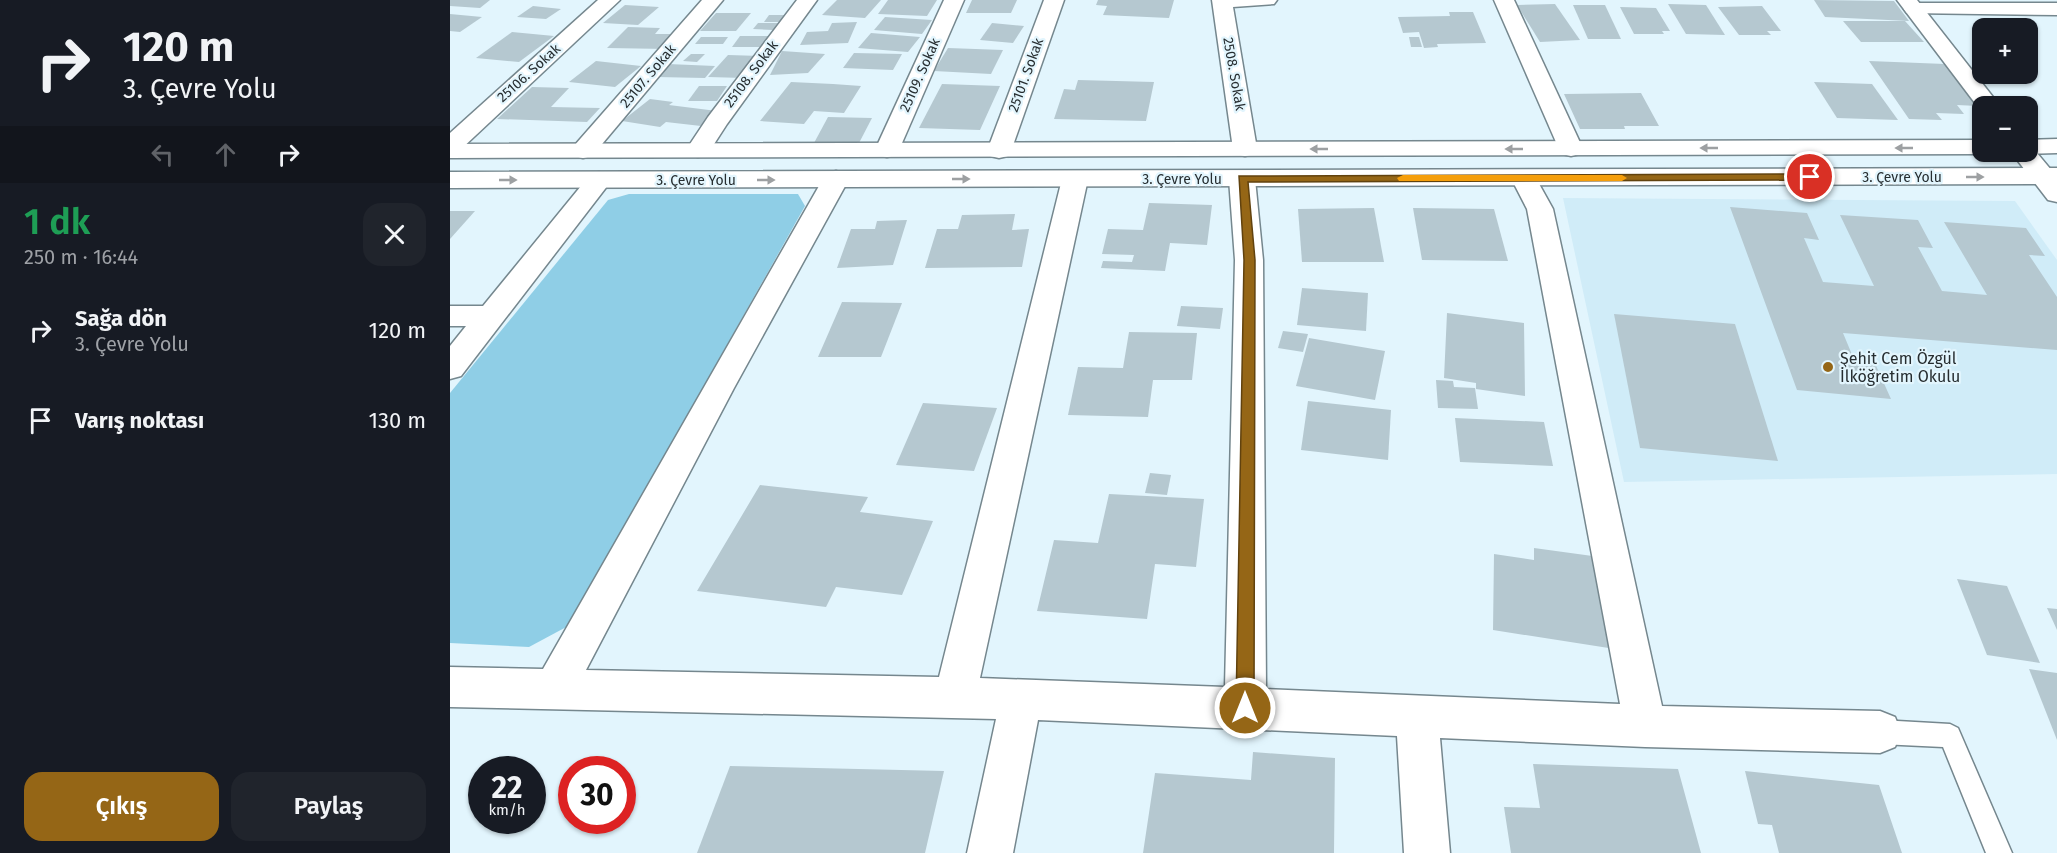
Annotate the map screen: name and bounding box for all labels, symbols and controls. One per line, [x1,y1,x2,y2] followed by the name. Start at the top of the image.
[1972,18,2038,162] map controls
[1972,18,2038,84] button: +
[123,22,234,72] text: 120 m
[24,24,102,102] icon: right
[896,35,944,115] street label: 25109. Sokak
[1005,35,1048,114] street label: 25101. Sokak
[1219,36,1249,113] street label: 2508. Sokak
[720,37,782,111] street label: 25108. Sokak
[494,40,565,106] street label: 25106. Sokak
[617,40,680,111] street label: 25107. Sokak
[123,73,277,105] text: 3. Çevre Yolu
[1972,96,2038,162] button: −
[146,138,179,171] icon: left
[209,138,242,171] icon: ahead
[272,138,305,171] icon: right
[1699,143,1718,153] one-way arrow
[1894,143,1913,153] one-way arrow
[1309,144,1328,154] one-way arrow
[1504,144,1523,154] one-way arrow
[1784,151,1835,202] pin
[1793,160,1826,193] icon: arrive
[1862,169,1942,186] street label: 3. Çevre Yolu
[1142,171,1222,188] street label: 3. Çevre Yolu
[656,172,736,189] street label: 3. Çevre Yolu
[1966,172,1985,182] one-way arrow
[952,174,971,184] one-way arrow
[499,175,518,185] one-way arrow
[757,175,776,185] one-way arrow
[24,200,90,244] text: 1 dk
[363,203,426,266] button: close
[24,245,138,269] text: 250 m · 16:44
[75,305,167,332] text: Sağa dön
[24,314,57,347] icon: right
[369,317,426,344] text: 120 m
[75,332,189,356] text: 3. Çevre Yolu
[1840,349,1960,386] place label: Şehit Cem Özgül İlköğretim Okulu
[1821,360,1835,374] marker: Şehit Cem Özgül İlköğretim Okulu
[24,404,57,437] icon: arrive
[75,407,204,434] text: Varış noktası
[369,407,426,434] text: 130 m
[1213,676,1277,740] position arrow
[558,756,636,834] speed limit sign: 30
[491,770,523,806] text: 22
[24,772,219,841] button: Çıkış
[231,772,426,841] button: Paylaş
[488,801,526,819] text: km/h

